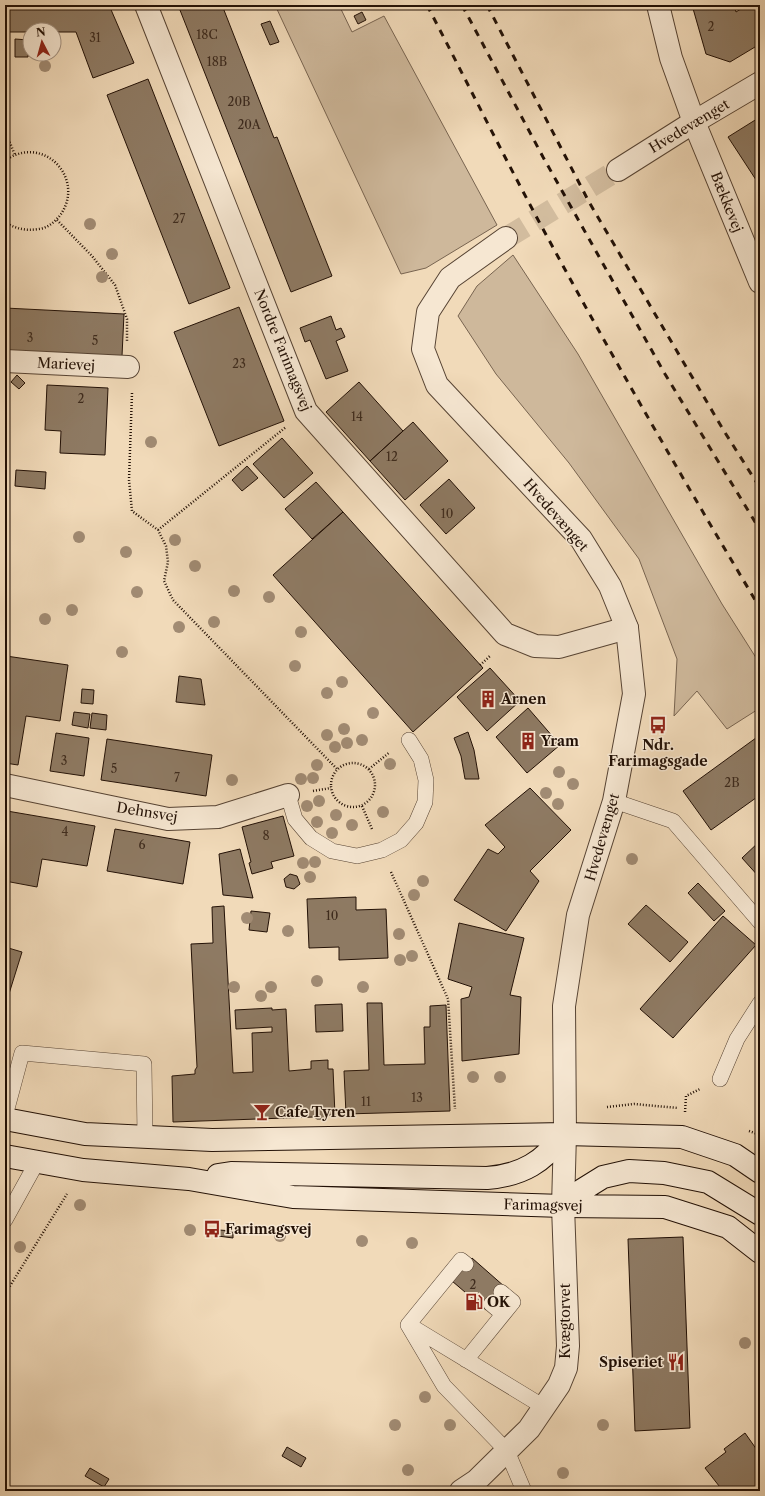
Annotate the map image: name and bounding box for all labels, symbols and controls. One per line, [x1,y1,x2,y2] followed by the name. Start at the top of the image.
[708,19,715,34] house number: 2
[22,22,62,62] north arrow
[35,25,47,40] text: N
[196,27,218,42] house number: 18C
[89,30,101,45] house number: 31
[207,54,227,69] house number: 18B
[228,94,250,109] house number: 20B
[646,95,732,157] street label: Hvedevænget
[237,117,262,132] house number: 20A
[707,169,747,235] street label: Bækkevej
[173,211,185,226] house number: 27
[250,286,316,414] street label: Nordre Farimagsvej
[27,330,33,345] house number: 3
[92,333,98,348] house number: 5
[36,353,96,375] street label: Marievej
[232,356,246,371] house number: 23
[78,391,85,406] house number: 2
[351,409,363,424] house number: 14
[386,449,398,464] house number: 12
[520,475,593,555] street label: Hvedevænget
[441,506,453,521] house number: 10
[478,689,498,709] building icon: Arnen
[500,690,547,708] place label: Arnen
[648,715,668,735] bus stop icon: Ndr. Farimagsgade
[518,731,538,751] building icon: Yram
[540,732,579,750] place label: Yram
[608,736,708,770] place label: Ndr. Farimagsgade
[61,753,67,768] house number: 3
[111,761,117,776] house number: 5
[174,770,180,785] house number: 7
[724,775,740,790] house number: 2B
[581,791,623,883] street label: Hvedevænget
[115,798,179,826] street label: Dehnsvej
[62,824,69,839] house number: 4
[262,828,270,843] house number: 8
[138,837,146,852] house number: 6
[326,908,338,923] house number: 10
[411,1090,423,1105] house number: 13
[361,1094,371,1109] house number: 11
[252,1102,272,1122] bar icon: Cafe Tyren
[275,1103,356,1121] place label: Cafe Tyren
[503,1195,583,1215] street label: Farimagsvej
[202,1219,222,1239] bus stop icon: Farimagsvej
[225,1220,312,1238] place label: Farimagsvej
[470,1277,477,1292] house number: 2
[556,1283,574,1359] street label: Kvægtorvet
[464,1292,484,1312] fuel station icon: OK
[487,1293,511,1311] place label: OK
[666,1352,686,1372] restaurant icon: Spiseriet
[599,1353,663,1371] place label: Spiseriet

